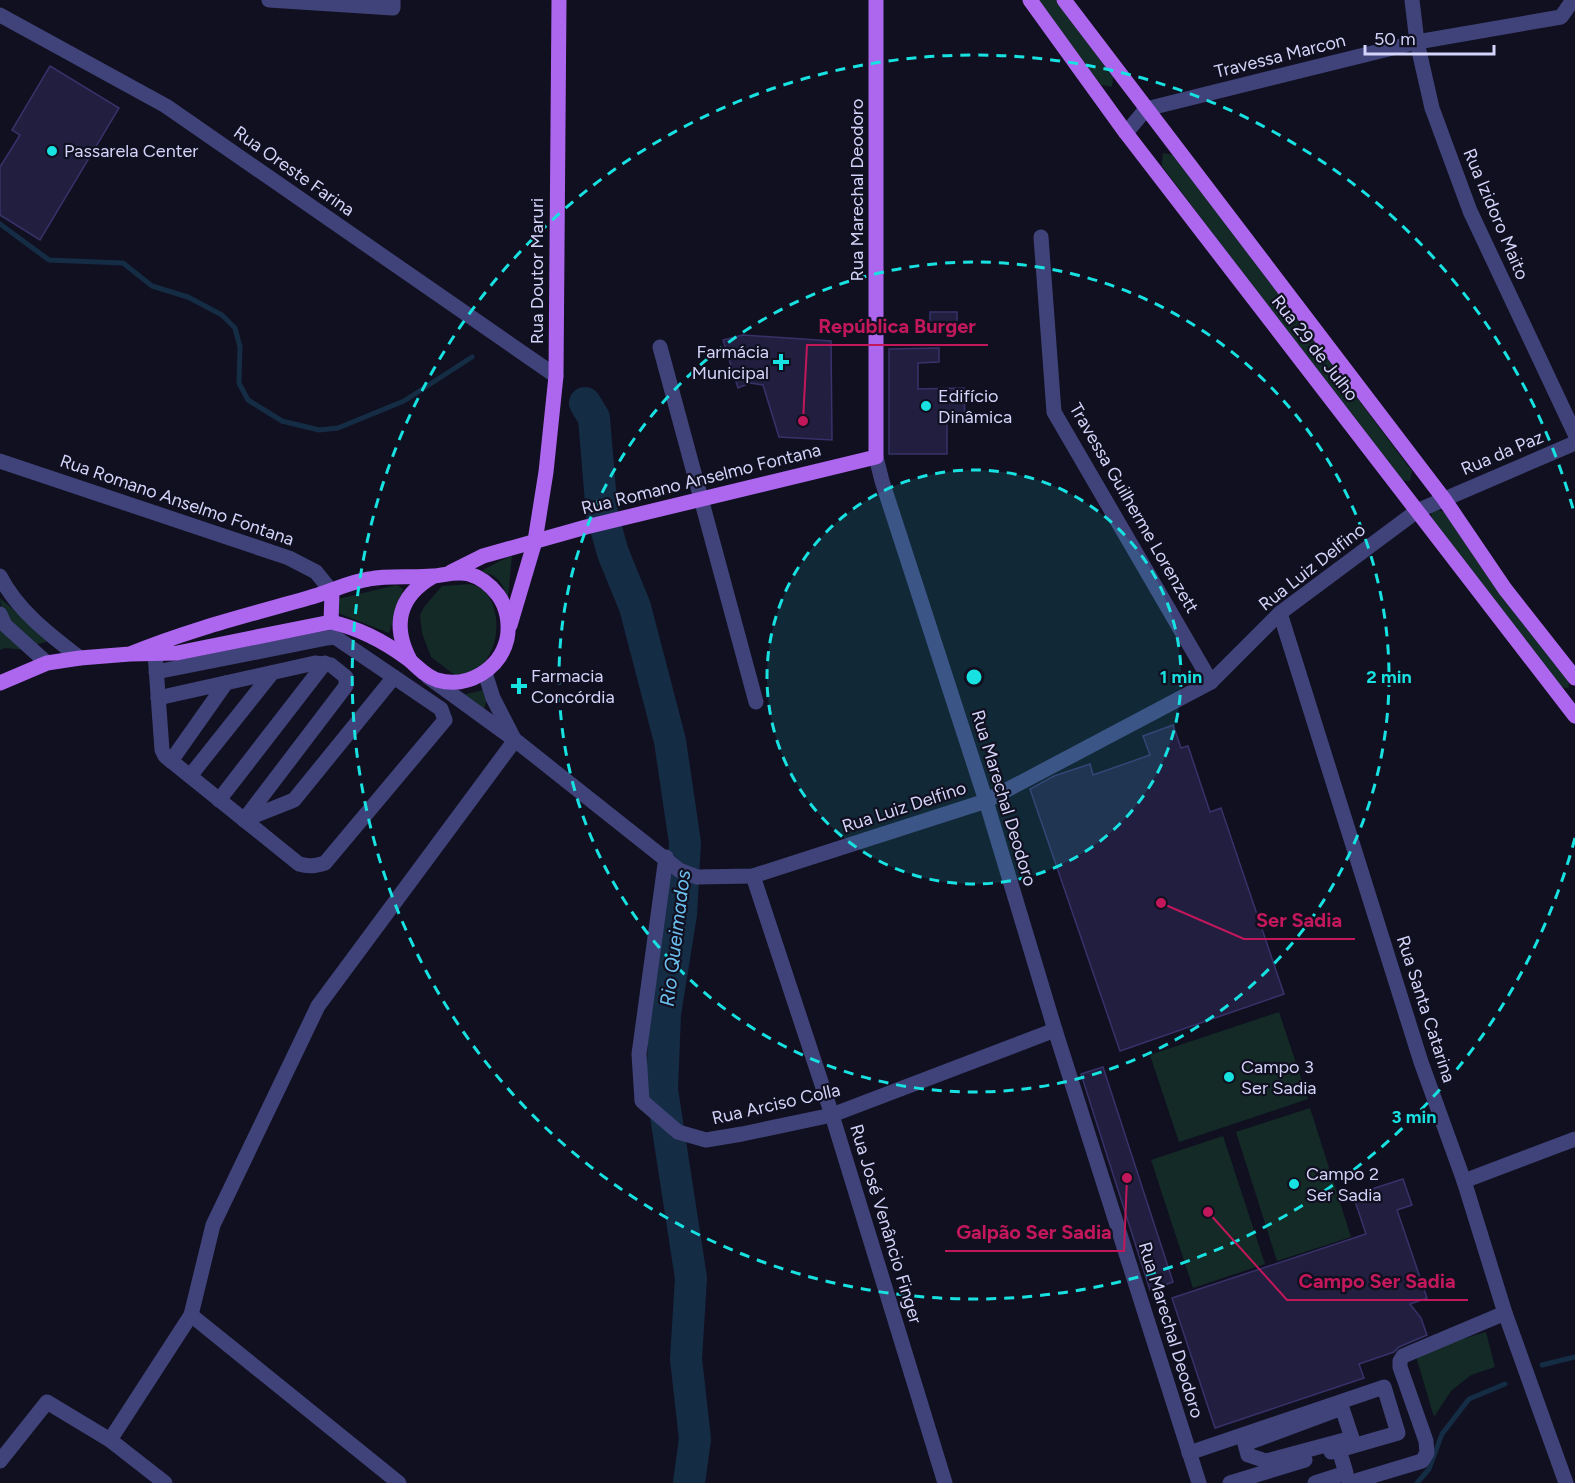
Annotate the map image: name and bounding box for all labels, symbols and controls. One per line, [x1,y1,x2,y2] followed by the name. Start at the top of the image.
[1365,18,1494,56] scale bar
[1374,28,1416,50] text: 50 m
[1212,29,1348,83] street label: Travessa Marcon
[846,99,868,281] street label: Rua Marechal Deodoro
[229,121,359,221] street label: Rua Oreste Farina
[64,140,198,162] place label: Passarela Center
[45,144,59,158] marker: Passarela Center
[1458,145,1534,283] street label: Rua Izidoro Maito
[526,198,548,344] street label: Rua Doutor Maruri
[1267,291,1363,405] street label: Rua 29 de Julho
[807,307,988,345] callout: República Burger
[818,314,976,338] text: República Burger
[692,341,769,384] place label: Farmácia Municipal
[774,355,788,369] marker: Farmácia Municipal
[938,385,1012,428] place label: Edifício Dinâmica
[919,399,933,413] marker: Edifício Dinâmica
[1065,399,1203,617] street label: Travessa Guilherme Lorenzett
[1457,426,1547,480] street label: Rua da Paz
[579,439,823,519] street label: Rua Romano Anselmo Fontana
[57,450,297,550] street label: Rua Romano Anselmo Fontana
[1254,519,1370,615] street label: Rua Luiz Delfino
[531,665,615,708] place label: Farmacia Concórdia
[1160,666,1202,688] text: 1 min
[1366,666,1412,688] text: 2 min
[964,667,984,687] centre of rings
[512,679,526,693] marker: Farmacia Concórdia
[967,707,1041,889] street label: Rua Marechal Deodoro
[839,777,969,837] street label: Rua Luiz Delfino
[655,868,695,1008] water label: Rio Queimados
[1244,901,1355,939] callout: Ser Sadia
[1256,908,1342,932] text: Ser Sadia
[1392,933,1460,1085] street label: Rua Santa Catarina
[1241,1056,1317,1099] place label: Campo 3 Ser Sadia
[1222,1070,1236,1084] marker: Campo 3 Ser Sadia
[710,1079,842,1129] street label: Rua Arciso Colla
[1392,1106,1436,1128] text: 3 min
[845,1122,927,1326] street label: Rua José Venâncio Finger
[1306,1163,1382,1206] place label: Campo 2 Ser Sadia
[1287,1177,1301,1191] marker: Campo 2 Ser Sadia
[945,1213,1124,1251] callout: Galpão Ser Sadia
[956,1220,1112,1244] text: Galpão Ser Sadia
[1134,1239,1208,1421] street label: Rua Marechal Deodoro
[1287,1262,1468,1300] callout: Campo Ser Sadia
[1298,1269,1456,1293] text: Campo Ser Sadia

